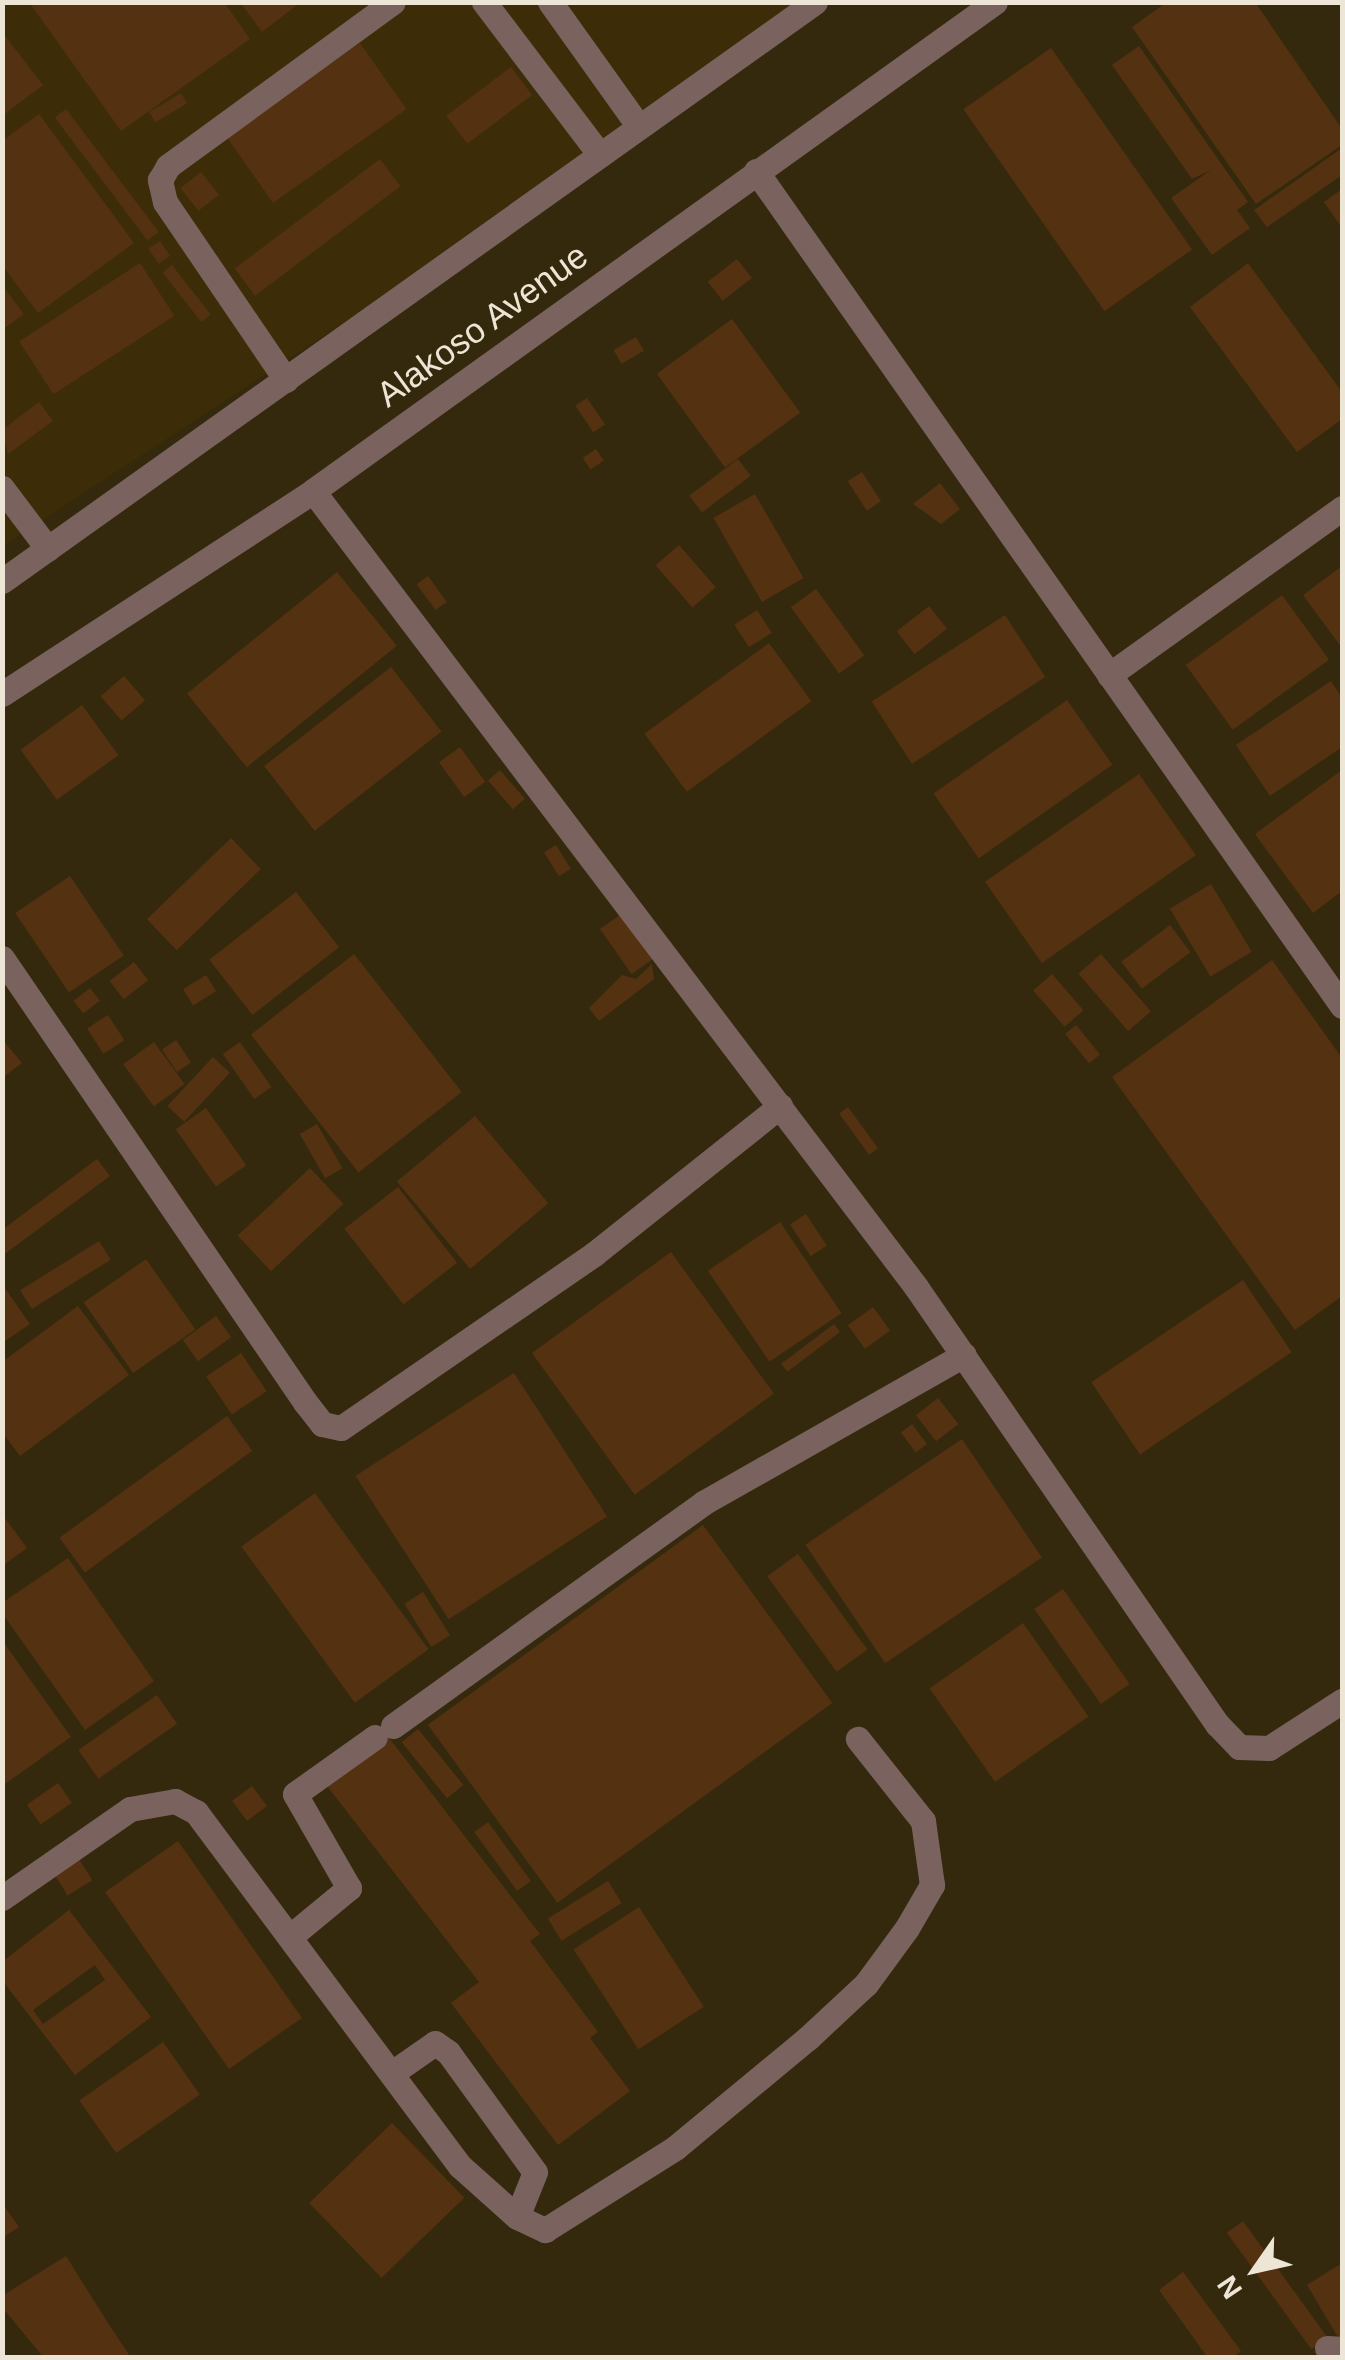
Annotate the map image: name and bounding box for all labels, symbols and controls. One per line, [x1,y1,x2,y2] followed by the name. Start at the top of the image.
[368,234,596,416] street label: Alakoso Avenue
[1205,2220,1305,2320] north arrow
[1211,2270,1248,2304] text: N

